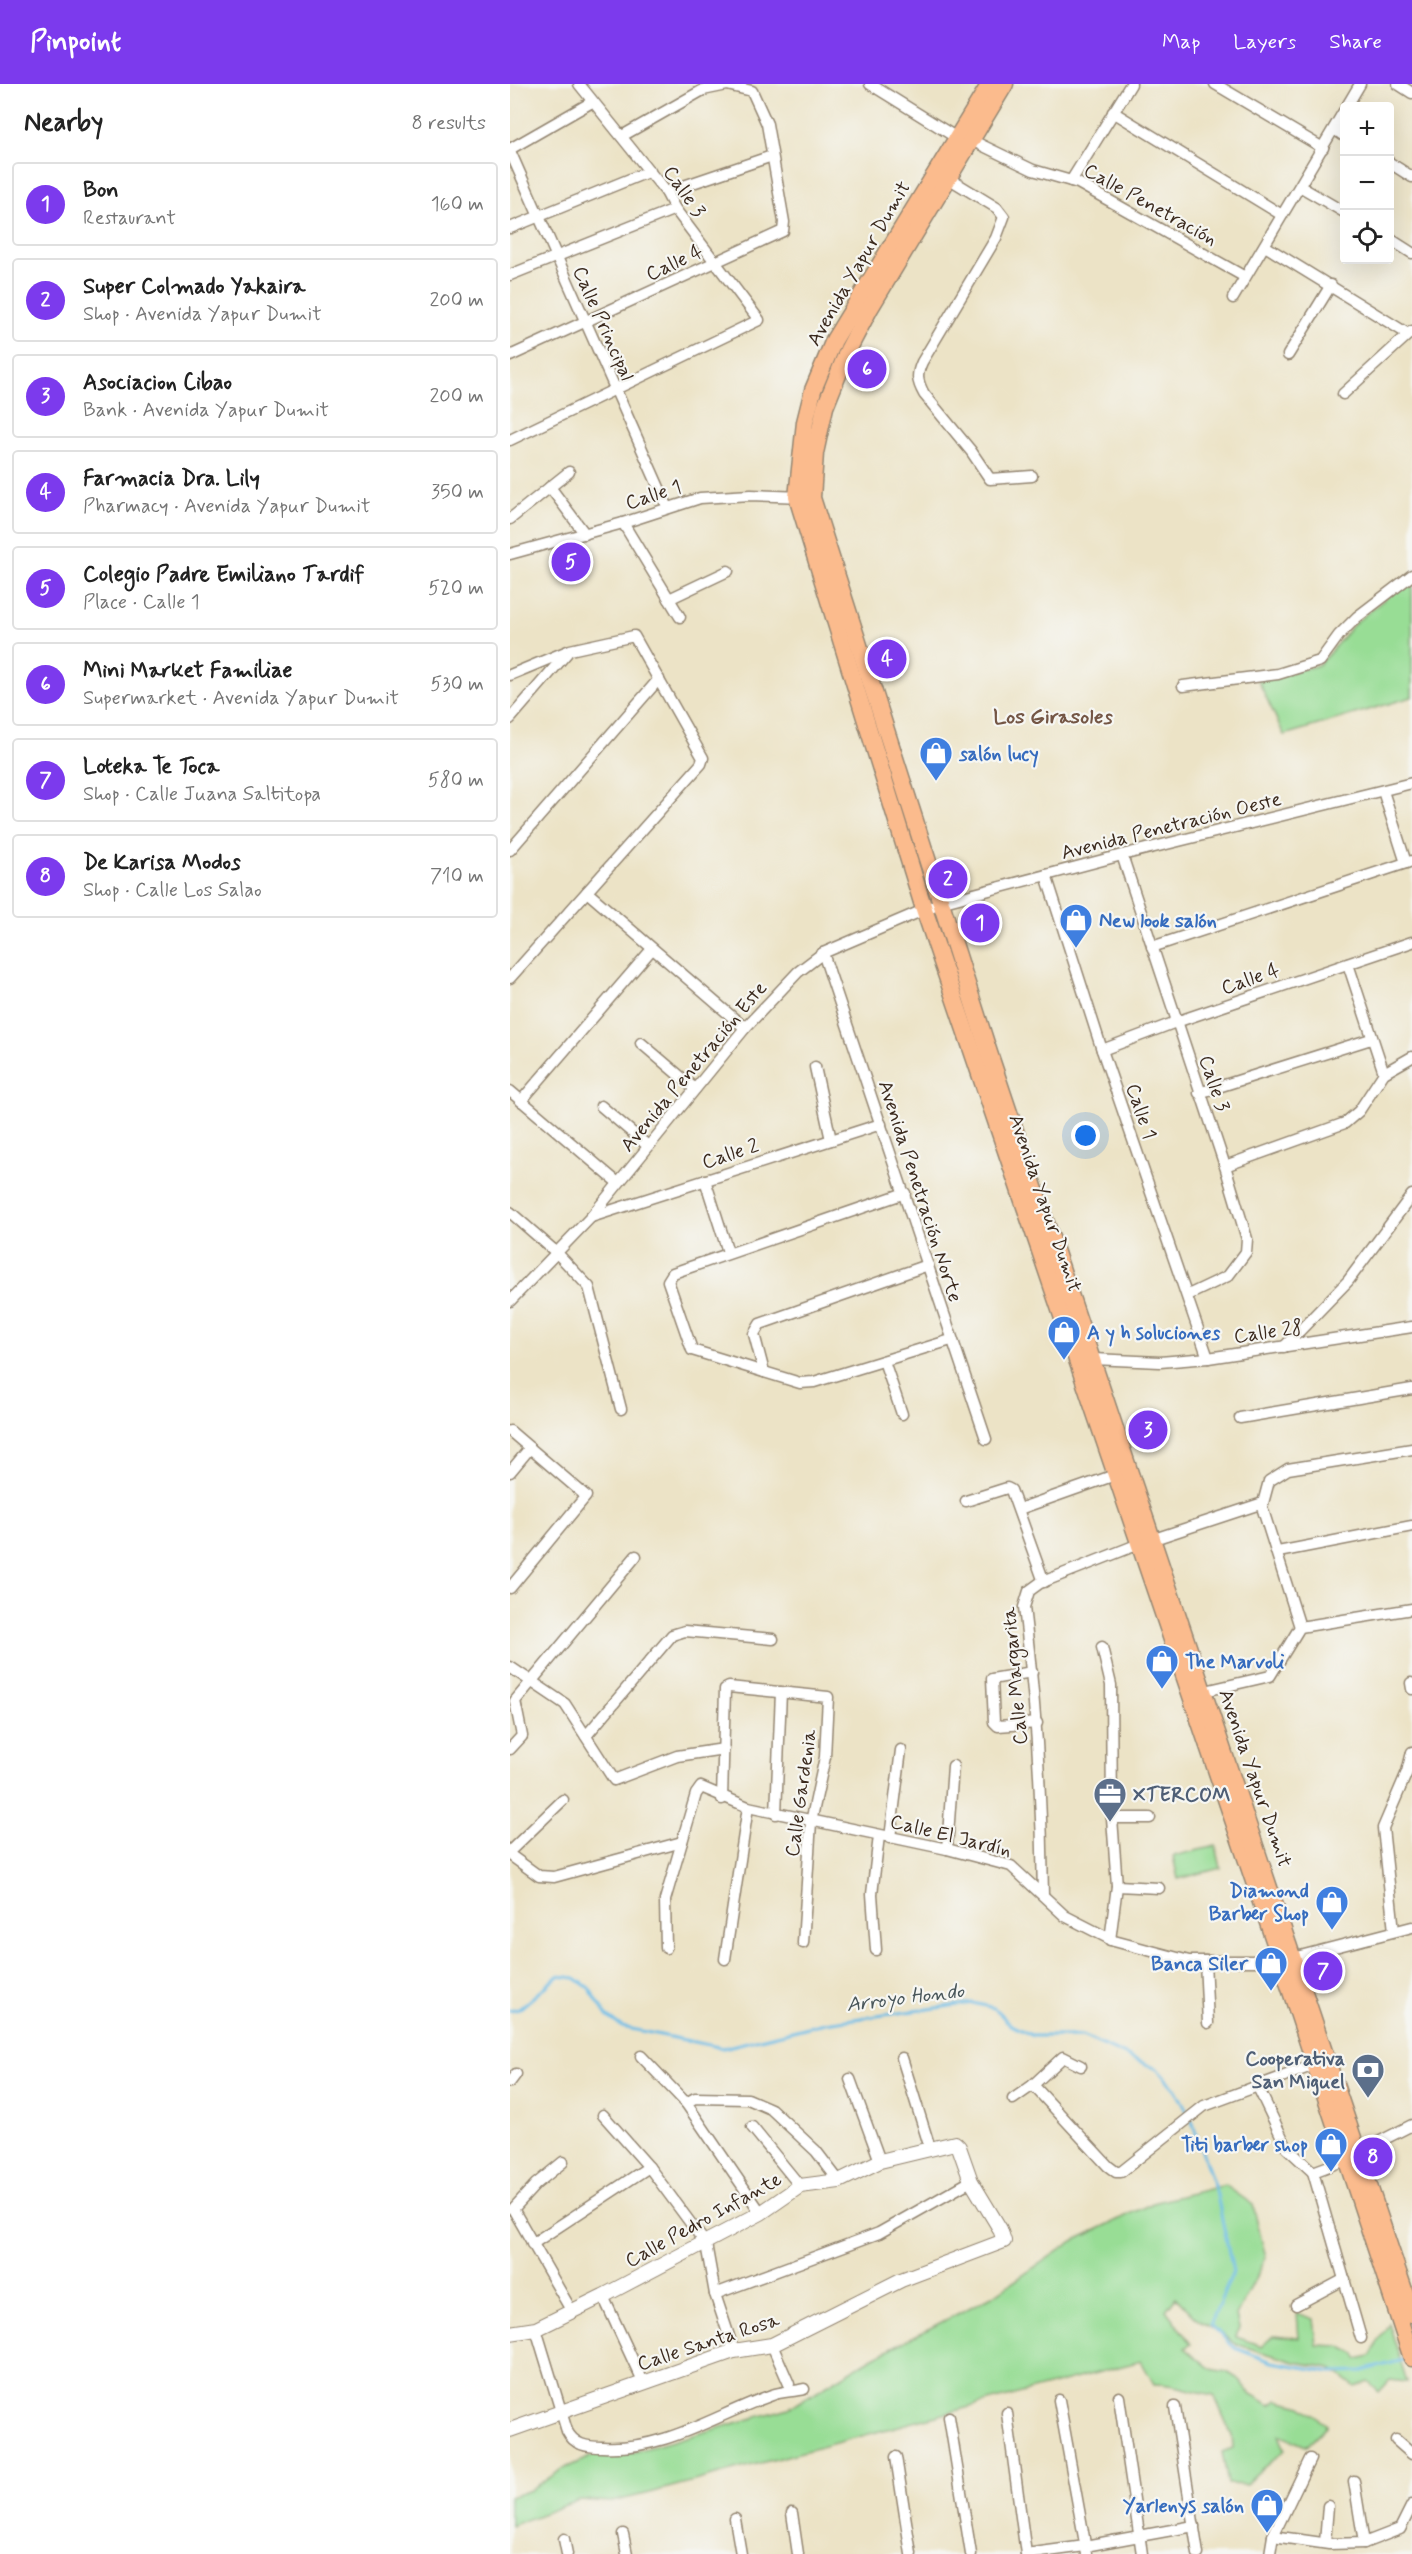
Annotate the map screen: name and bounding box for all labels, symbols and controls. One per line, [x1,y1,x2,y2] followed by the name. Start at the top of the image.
[30,24,121,61] text: Pinpoint
[1162,28,1200,56] text: Map
[1233,28,1296,56] text: Layers
[1329,28,1382,56] text: Share
[1340,102,1394,264] map controls
[1340,102,1394,156] button: +
[24,106,103,140] text: Nearby
[412,110,486,137] text: 8 results
[1340,156,1394,210] button: −
[1079,157,1222,253] street label: Calle Penetración
[656,161,711,223] street label: Calle 3
[801,176,918,351] street label: Avenida Yapur Dumit
[83,177,119,205] text: Bon
[41,191,50,218] text: 1
[431,191,484,218] text: 160 m
[83,205,176,232] text: Restaurant
[1340,210,1394,264] button: locate
[642,238,708,288] street label: Calle 4
[565,262,640,385] street label: Calle Principal
[83,273,306,301] text: Super Colmado Yakaira
[41,287,50,314] text: 2
[429,287,484,314] text: 200 m
[83,301,322,328] text: Shop · Avenida Yapur Dumit
[848,346,886,392] pin: 6
[83,369,232,397] text: Asociacion Cibao
[41,383,50,410] text: 3
[429,383,484,410] text: 200 m
[83,397,329,424] text: Bank · Avenida Yapur Dumit
[83,465,260,493] text: Farmacia Dra. Lily
[622,474,685,517] street label: Calle 1
[40,479,51,506] text: 4
[431,479,484,506] text: 350 m
[83,493,370,520] text: Pharmacy · Avenida Yapur Dumit
[552,540,590,584] pin: 5
[83,561,364,589] text: Colegio Padre Emiliano Tardif
[40,575,52,602] text: 5
[428,575,484,602] text: 520 m
[83,589,200,616] text: Place · Calle 1
[868,636,907,682] pin: 4
[83,657,292,685] text: Mini Market Familiae
[40,671,51,698] text: 6
[430,671,484,698] text: 530 m
[83,685,399,712] text: Supermarket · Avenida Yapur Dumit
[993,703,1114,731] district label: Los Girasoles
[918,735,954,782] shop icon: salón lucy
[958,741,1039,768] place label: salón lucy
[83,753,219,781] text: Loteka Te Toca
[39,767,52,794] text: 7
[428,767,484,794] text: 580 m
[83,781,321,808] text: Shop · Calle Juana Saltitopa
[1058,786,1284,867] street label: Avenida Penetración Oeste
[83,849,241,877] text: De Karisa Modos
[928,856,968,902] pin: 2
[40,863,51,890] text: 8
[430,863,484,890] text: 710 m
[83,877,262,904] text: Shop · Calle Los Salao
[960,900,1000,946] pin: 1
[1058,902,1094,949] shop icon: New look salón
[1099,908,1217,935] place label: New look salón
[1218,957,1284,1002] street label: Calle 4
[615,976,774,1158] street label: Avenida Penetración Este
[1191,1052,1236,1115] street label: Calle 3
[871,1077,968,1306] street label: Avenida Penetración Norte
[1118,1080,1163,1143] street label: Calle 1
[1001,1111,1088,1296] street label: Avenida Yapur Dumit
[1071,1121,1100,1150] your location
[699,1133,762,1176] street label: Calle 2
[1046,1314,1082,1361] shop icon: A y h soluciones
[1232,1314,1304,1351] street label: Calle 28
[1087,1320,1220,1347] place label: A y h soluciones
[1128,1408,1168,1452] pin: 3
[996,1605,1036,1746] street label: Calle Margarita
[1144,1643,1180,1690] shop icon: The Marvoli
[1185,1649,1285,1676] place label: The Marvoli
[1211,1686,1298,1871] street label: Avenida Yapur Dumit
[779,1727,824,1859] street label: Calle Gardenia
[1092,1776,1128,1823] office icon: XTERCOM
[1133,1782,1231,1809] place label: XTERCOM
[887,1808,1014,1865] street label: Calle El Jardín
[1209,1878,1309,1928] place label: Diamond Barber Shop
[1314,1884,1350,1931] shop icon: Diamond Barber Shop
[1253,1945,1289,1992] shop icon: Banca Siler
[1304,1948,1342,1994] pin: 7
[1151,1951,1249,1978] place label: Banca Siler
[845,1977,966,2019] water label: Arroyo Hondo
[1245,2046,1345,2096] place label: Cooperativa San Miguel
[1350,2052,1386,2099] bank icon: Cooperativa San Miguel
[1313,2126,1349,2173] shop icon: Titi barber shop
[1181,2132,1308,2159] place label: Titi barber shop
[1354,2134,1392,2180] pin: 8
[621,2166,787,2275] street label: Calle Pedro Infante
[634,2306,784,2378] street label: Calle Santa Rosa
[1249,2487,1285,2534] shop icon: Yarlenys salón
[1123,2493,1244,2520] place label: Yarlenys salón

